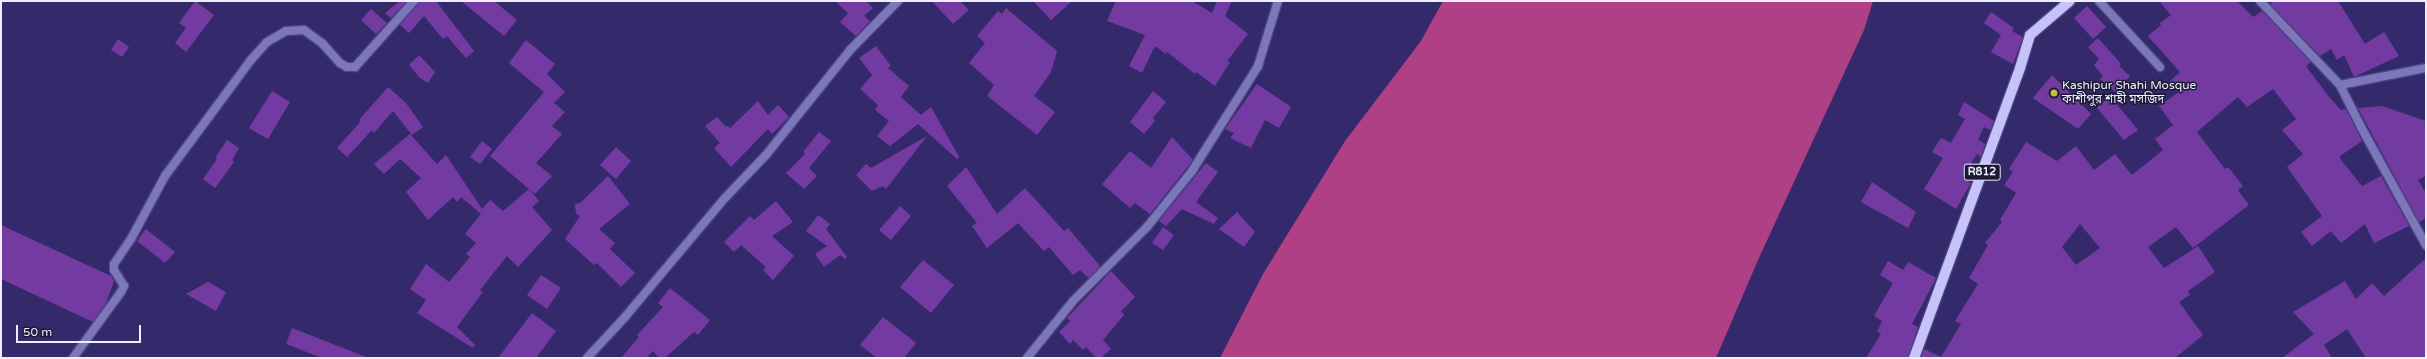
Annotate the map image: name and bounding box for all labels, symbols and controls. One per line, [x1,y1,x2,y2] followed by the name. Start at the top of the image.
[2062,79,2196,107] place label: Kashipur Shahi Mosque কাশীপুর শাহী মসজিদ
[2049,88,2059,98] marker: Kashipur Shahi Mosque কাশীপুর শাহী মসজিদ
[1963,163,2001,181] road number: R812
[18,317,143,343] scale bar
[23,325,52,339] text: 50 m

